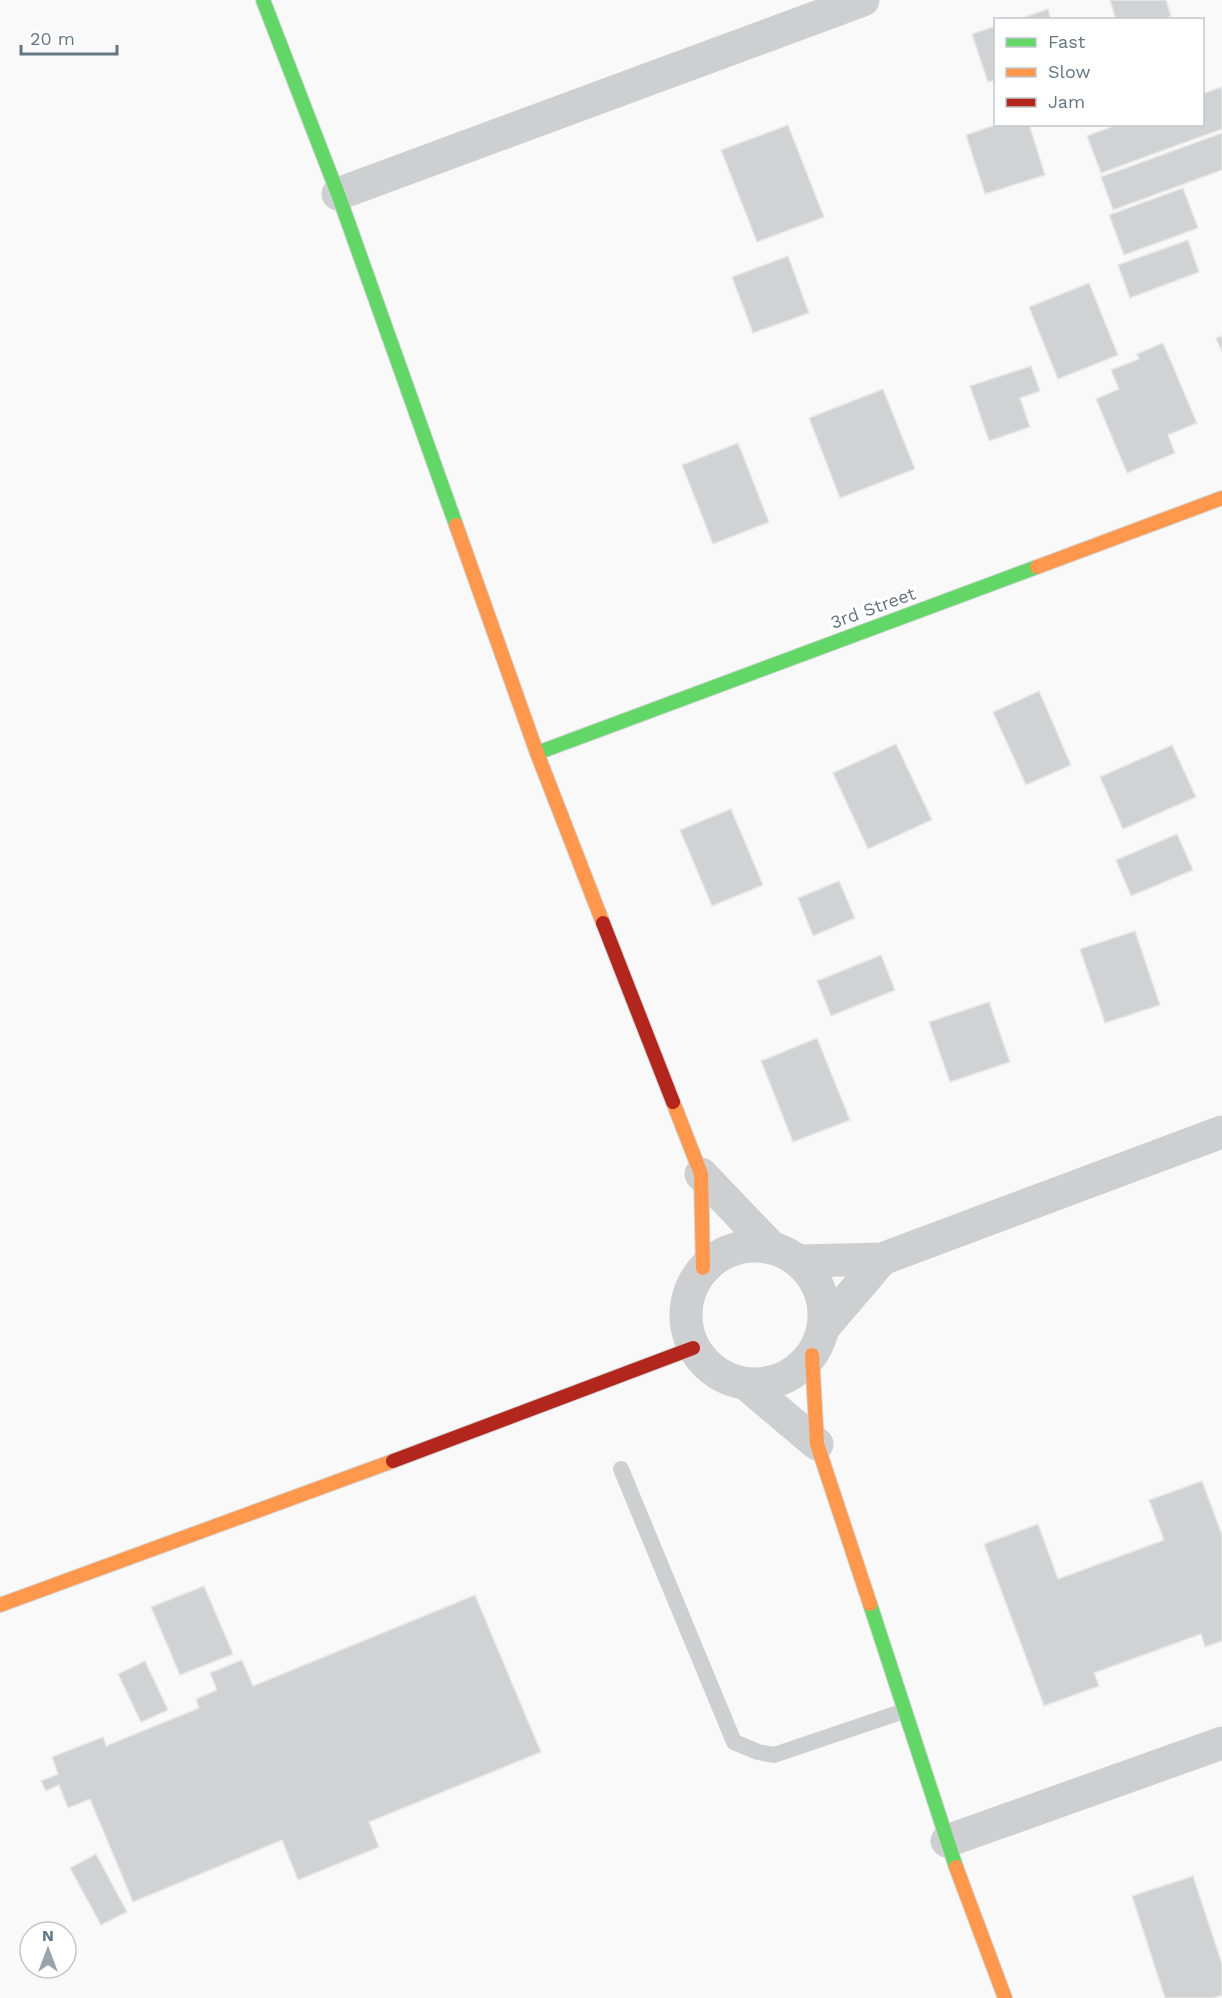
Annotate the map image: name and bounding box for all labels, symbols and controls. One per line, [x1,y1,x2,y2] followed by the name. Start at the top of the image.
[21,18,117,56] scale bar
[994,18,1204,126] legend
[30,28,75,49] text: 20 m
[1048,31,1086,52] text: Fast
[1048,61,1091,82] text: Slow
[1048,91,1085,112] text: Jam
[827,582,919,633] street label: 3rd Street
[18,1920,78,1980] north arrow
[42,1926,54,1945] text: N

